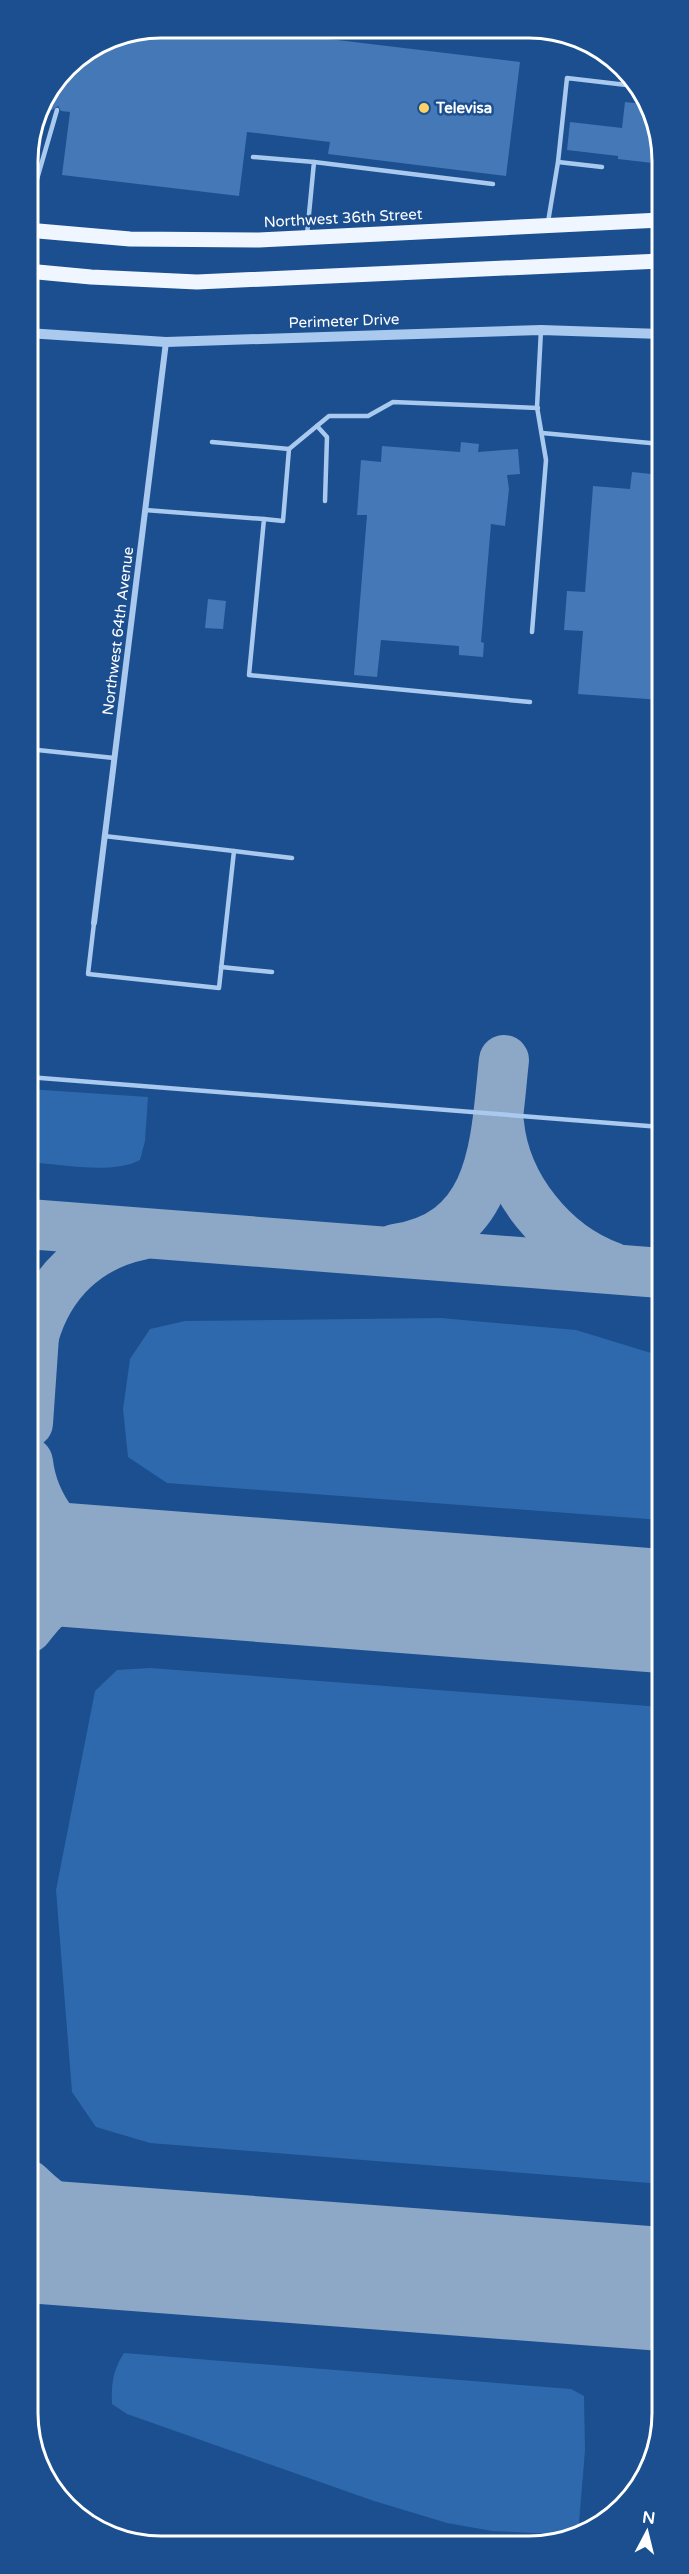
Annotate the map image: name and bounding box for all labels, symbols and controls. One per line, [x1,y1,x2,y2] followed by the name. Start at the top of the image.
[435,99,492,117] place label: Televisa
[417,101,431,115] marker: Televisa
[263,205,423,231] street label: Northwest 36th Street
[288,310,400,332] street label: Perimeter Drive
[99,546,137,716] street label: Northwest 64th Avenue
[617,2502,677,2562] north arrow
[641,2507,656,2529] text: N

